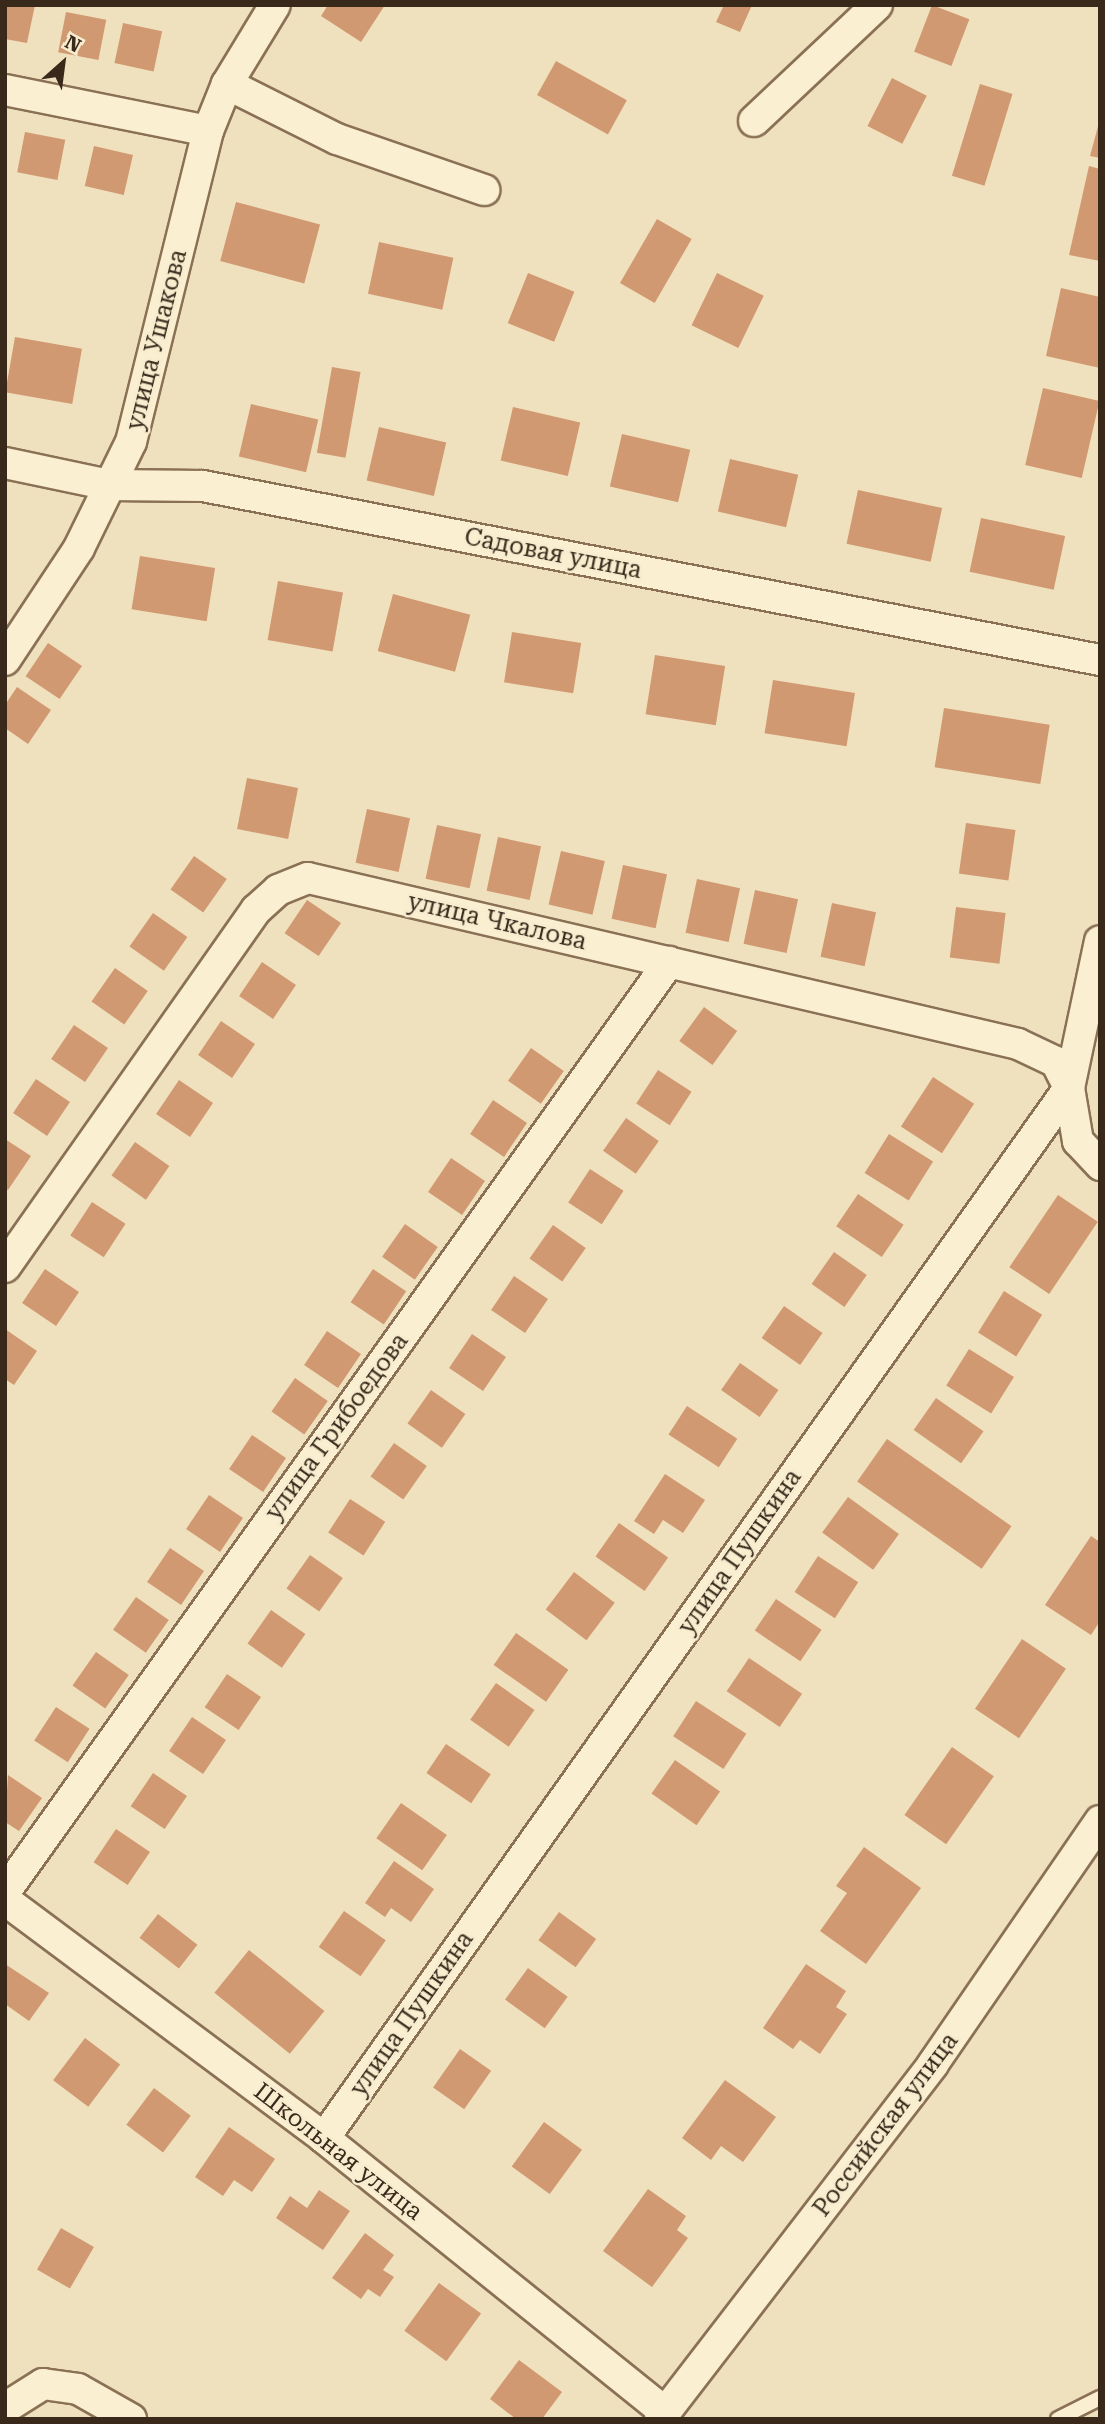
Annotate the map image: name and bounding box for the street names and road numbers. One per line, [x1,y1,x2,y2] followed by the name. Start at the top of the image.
[121,247,193,433] street label: улица Ушакова
[462,523,644,585] street label: Садовая улица
[405,887,589,957] street label: улица Чкалова
[260,1328,414,1526] street label: улица Грибоедова
[672,1464,808,1640] street label: улица Пушкина
[344,1926,480,2102] street label: улица Пушкина
[808,2028,964,2222] street label: Российская улица
[248,2077,428,2227] street label: Школьная улица

